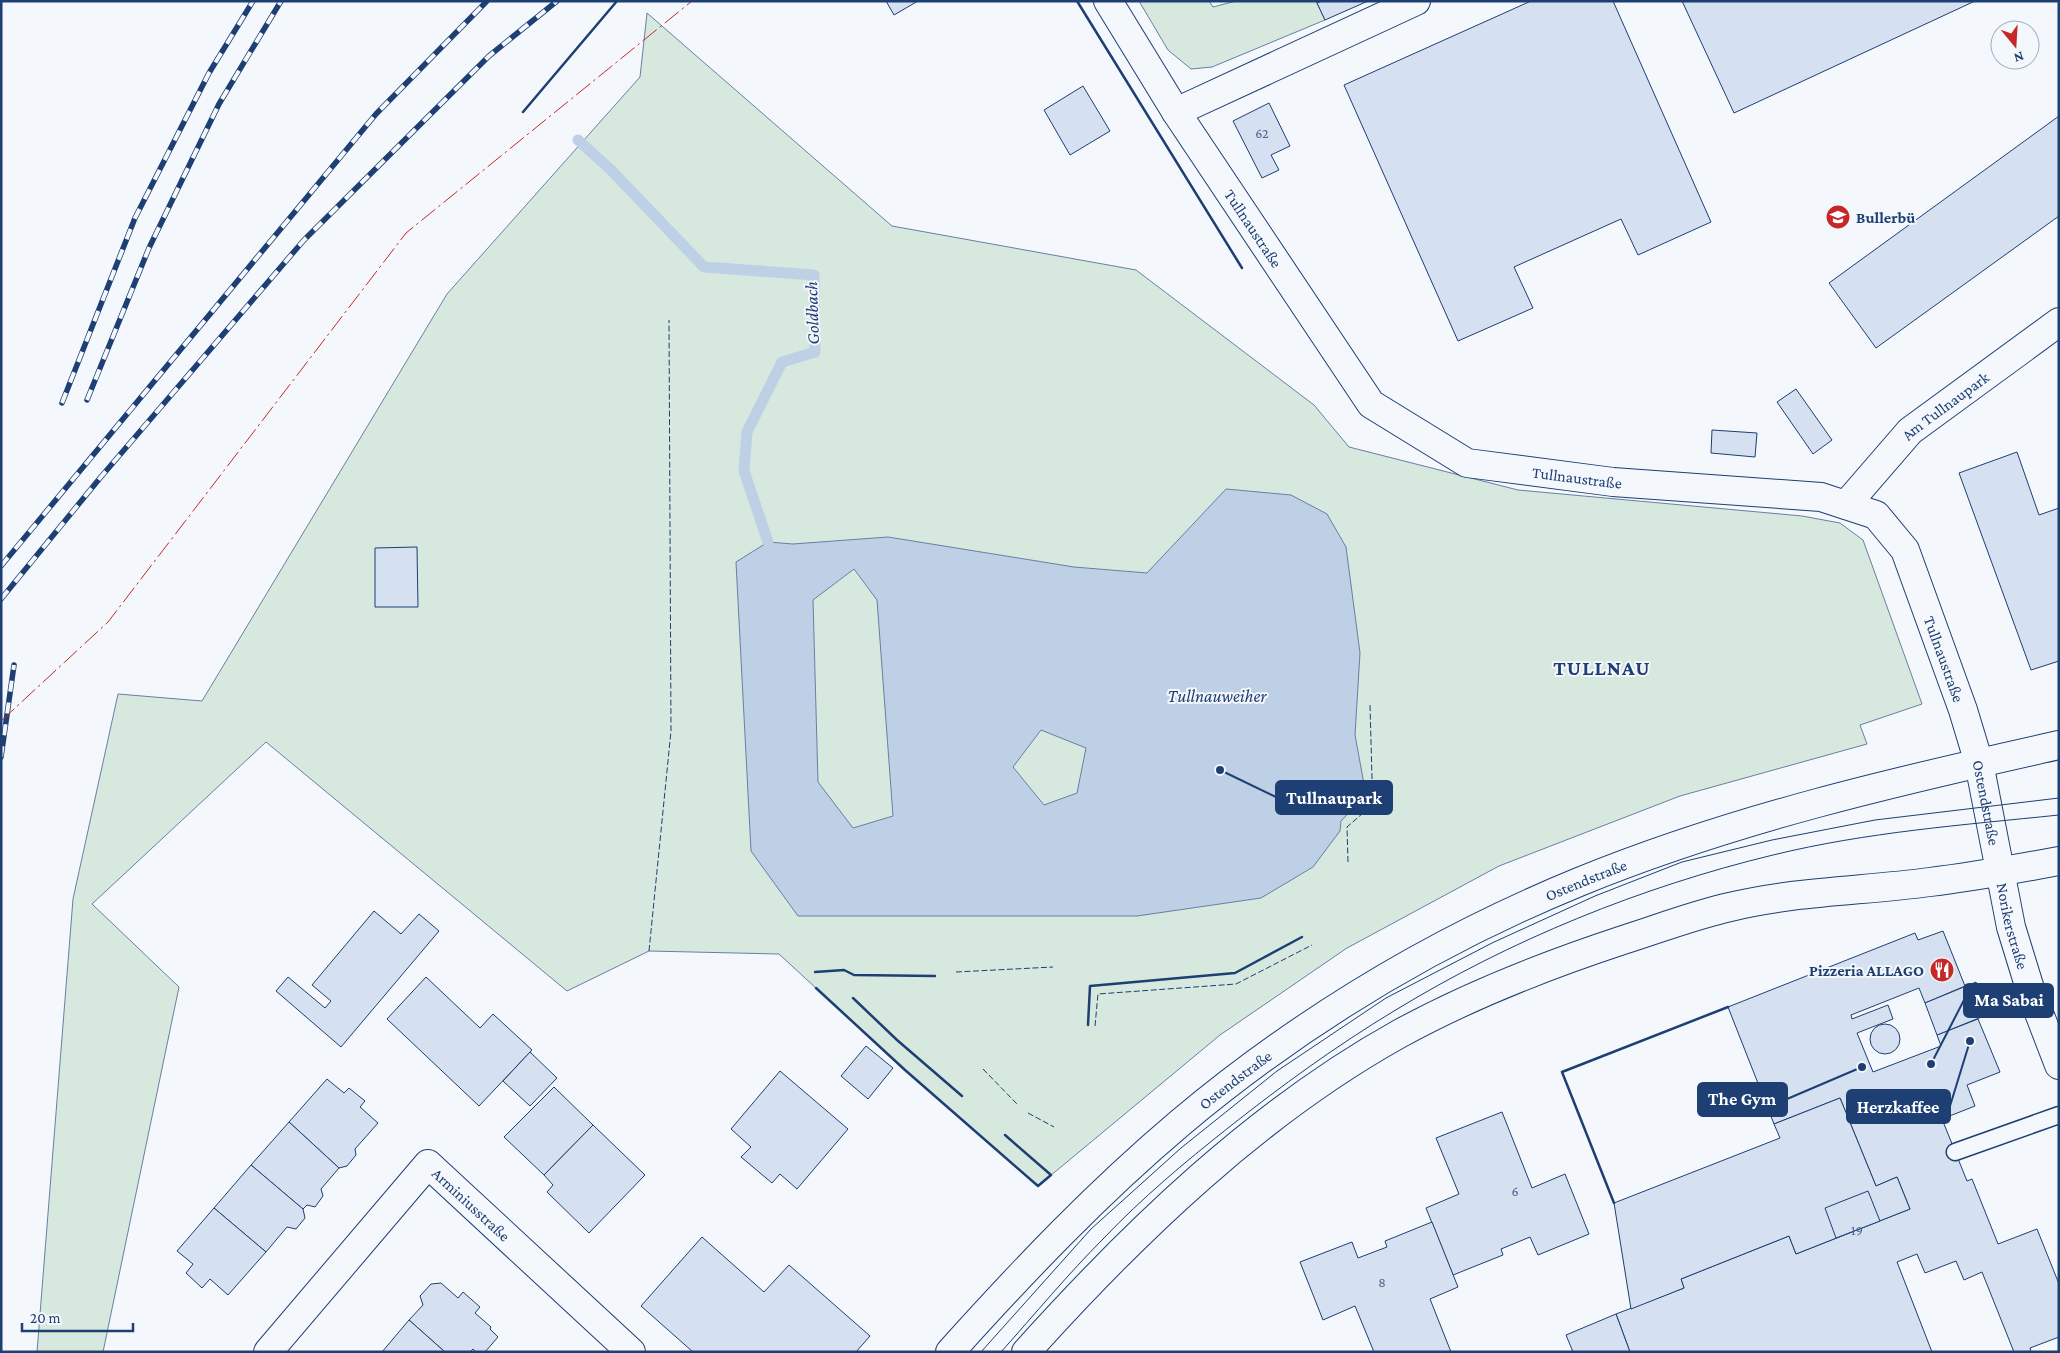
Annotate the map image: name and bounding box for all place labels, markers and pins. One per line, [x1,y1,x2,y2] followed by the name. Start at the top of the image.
[1825,204,1851,230] school or university icon: Bullerbü
[1856,209,1915,226] place label: Bullerbü
[1276,781,1392,814] callout: Tullnaupark
[1929,957,1955,983] restaurant icon: Pizzeria ALLAGO
[1809,962,1924,979] place label: Pizzeria ALLAGO
[1964,984,2053,1017] callout: Ma Sabai
[1698,1083,1787,1116] callout: The Gym
[1847,1090,1950,1123] callout: Herzkaffee

